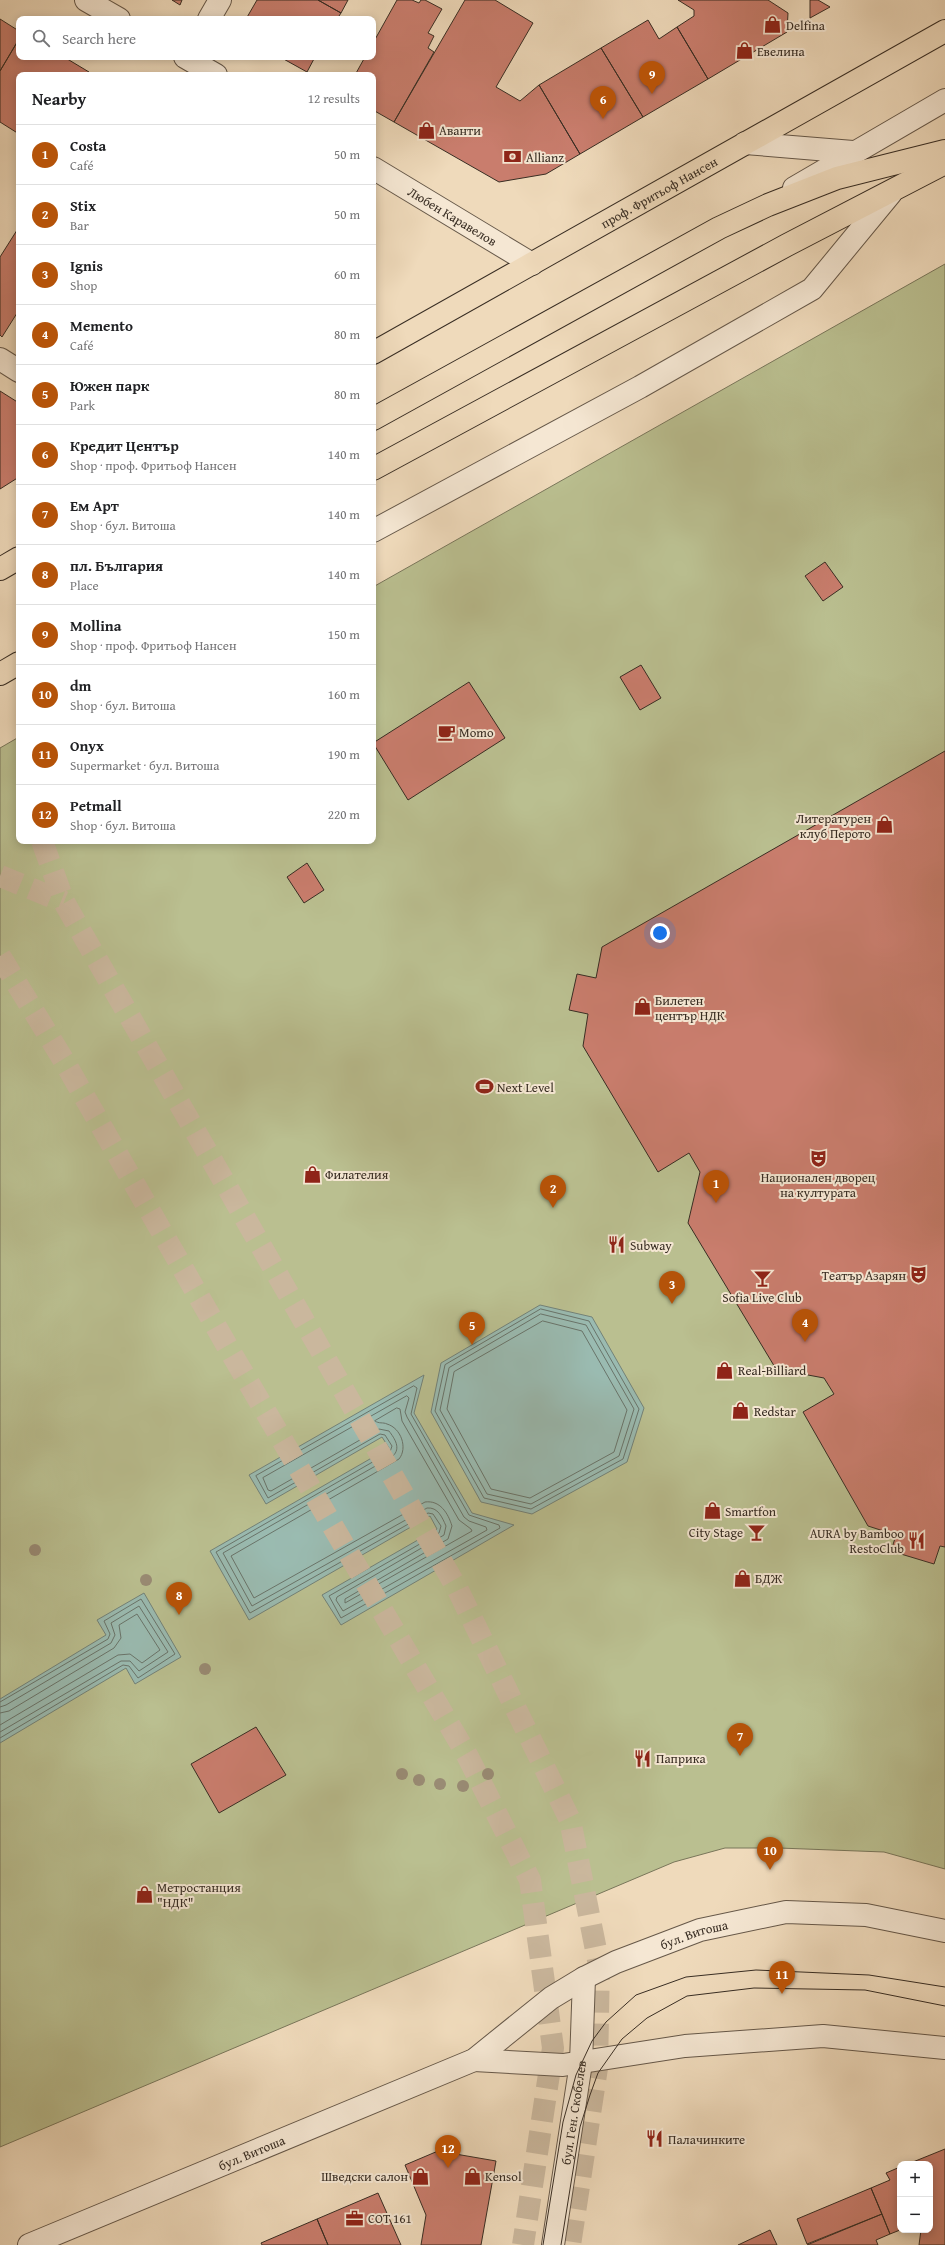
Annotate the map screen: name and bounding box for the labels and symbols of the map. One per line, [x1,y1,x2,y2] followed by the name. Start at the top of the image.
[763,15,783,35] shop icon: Delfina
[786,16,826,35] place label: Delfina
[734,41,754,61] shop icon: Евелина
[757,42,805,61] place label: Евелина
[639,61,665,94] pin: 9
[590,86,616,119] pin: 6
[416,120,436,140] shop icon: Аванти
[439,121,481,140] place label: Аванти
[503,147,523,167] bank icon: Allianz
[526,148,564,167] place label: Allianz
[597,152,721,233] street label: проф. Фритьоф Нансен
[404,182,500,251] street label: Любен Каравелов
[436,722,456,742] cafe icon: Momo
[459,723,494,742] place label: Momo
[796,809,871,843] place label: Литературен клуб Перото
[874,815,894,835] shop icon: Литературен клуб Перото
[650,923,670,943] your location
[655,991,725,1025] place label: Билетен център НДК
[632,997,652,1017] shop icon: Билетен център НДК
[474,1077,494,1097] sports icon: Next Level
[497,1078,554,1097] place label: Next Level
[808,1148,828,1168] theatre icon: Национален дворец на културата
[302,1164,322,1184] shop icon: Филателия
[325,1165,389,1184] place label: Филателия
[761,1168,876,1202] place label: Национален дворец на културата
[703,1170,729,1203] pin: 1
[540,1175,566,1208] pin: 2
[607,1235,627,1255] restaurant icon: Subway
[630,1236,672,1255] place label: Subway
[909,1265,929,1285] theatre icon: Театър Азарян
[822,1266,906,1285] place label: Театър Азарян
[752,1268,772,1288] bar icon: Sofia Live Club
[659,1271,685,1304] pin: 3
[722,1288,802,1307] place label: Sofia Live Club
[792,1309,818,1342] pin: 4
[459,1312,485,1345] pin: 5
[715,1360,735,1380] shop icon: Real-Billiard
[738,1361,806,1380] place label: Real-Billiard
[731,1401,751,1421] shop icon: Redstar
[754,1402,796,1421] place label: Redstar
[702,1501,722,1521] shop icon: Smartfon
[725,1502,777,1521] place label: Smartfon
[746,1522,766,1542] bar icon: City Stage
[689,1523,743,1542] place label: City Stage
[810,1524,904,1558] place label: AURA by Bamboo RestoClub
[907,1530,927,1550] restaurant icon: AURA by Bamboo RestoClub
[732,1568,752,1588] shop icon: БДЖ
[755,1569,783,1588] place label: БДЖ
[166,1582,192,1615] pin: 8
[727,1723,753,1756] pin: 7
[633,1748,653,1768] restaurant icon: Паприка
[656,1749,706,1768] place label: Паприка
[757,1837,783,1870] pin: 10
[157,1878,241,1912] place label: Метростанция "НДК"
[134,1884,154,1904] shop icon: Метростанция "НДК"
[657,1915,730,1954] street label: бул. Витоша
[769,1961,795,1994] pin: 11
[556,2059,591,2166] street label: бул. Ген. Скобелев
[645,2129,665,2149] restaurant icon: Палачинките
[216,2130,289,2175] street label: бул. Витоша
[668,2130,745,2149] place label: Палачинките
[435,2135,461,2168] pin: 12
[411,2166,431,2186] shop icon: Шведски салон
[462,2166,482,2186] shop icon: Kensol
[321,2167,408,2186] place label: Шведски салон
[485,2167,522,2186] place label: Kensol
[345,2208,365,2228] office icon: СОТ 161
[368,2209,412,2228] place label: СОТ 161

